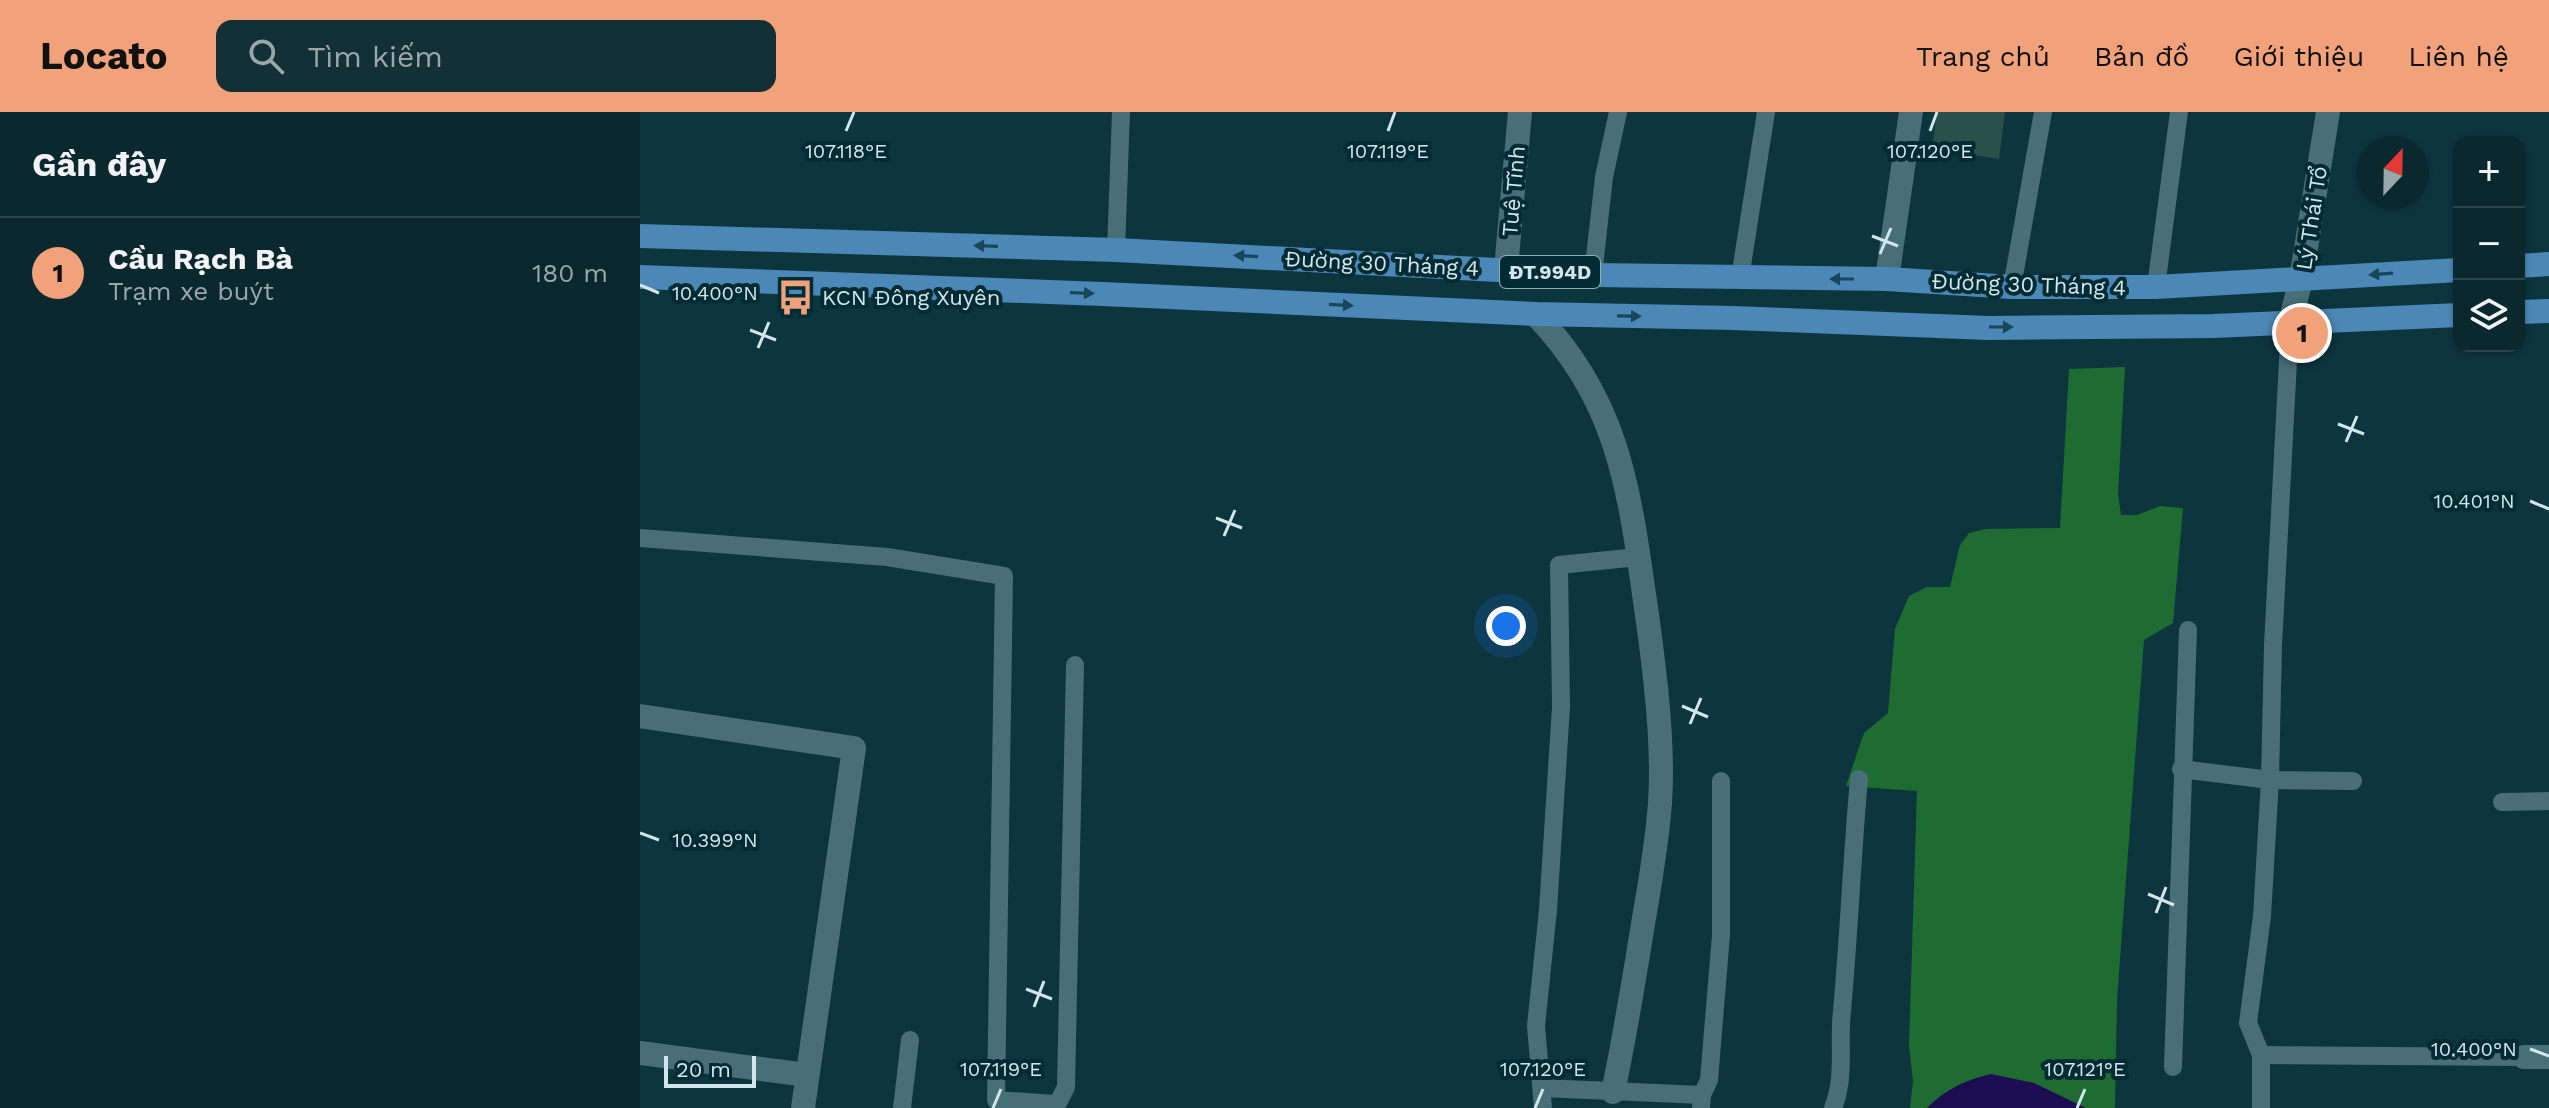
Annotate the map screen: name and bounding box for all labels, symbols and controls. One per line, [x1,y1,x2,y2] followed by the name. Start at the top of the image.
[216,20,776,92] search box
[40,34,168,78] text: Locato
[244,34,288,78] icon: search
[308,39,443,74] text: Tìm kiếm
[1916,40,2050,73] text: Trang chủ
[2094,40,2189,73] text: Bản đồ
[2233,40,2364,73] text: Giới thiệu
[2408,40,2509,73] text: Liên hệ
[2357,136,2429,208] north arrow
[2453,136,2525,352] map controls
[2453,136,2525,208] button: +
[805,139,887,163] text: 107.118°E
[1347,139,1429,163] text: 107.119°E
[1887,139,1973,163] text: 107.120°E
[32,144,166,184] text: Gần đây
[1497,145,1530,237] street label: Tuệ Tĩnh
[2291,164,2332,272] street label: Lý Thái Tổ
[2453,208,2525,280] button: −
[973,240,998,253] one-way arrow
[108,241,293,276] text: Cầu Rạch Bà
[1284,246,1480,281] street label: Đường 30 Tháng 4
[1233,250,1258,263] one-way arrow
[1500,256,1600,288] road number: ĐT.994D
[52,258,64,288] text: 1
[532,258,608,288] text: 180 m
[2368,268,2393,281] one-way arrow
[1931,269,2127,300] street label: Đường 30 Tháng 4
[1829,273,1854,285] one-way arrow
[108,276,274,306] text: Trạm xe buýt
[777,278,815,316] bus stop icon: KCN Đông Xuyên
[2453,280,2525,352] button: layers
[672,281,758,305] text: 10.400°N
[822,285,1000,310] place label: KCN Đông Xuyên
[1070,286,1095,299] one-way arrow
[1329,299,1354,312] one-way arrow
[2276,303,2328,363] pin: 1
[1617,309,1642,322] one-way arrow
[1989,321,2014,334] one-way arrow
[2433,489,2515,513] text: 10.401°N
[1486,606,1526,646] your location
[672,828,758,852] text: 10.399°N
[2431,1037,2517,1061] text: 10.400°N
[664,1052,756,1088] scale bar
[676,1057,731,1082] text: 20 m
[960,1057,1042,1081] text: 107.119°E
[1500,1057,1586,1081] text: 107.120°E
[2044,1057,2126,1081] text: 107.121°E

